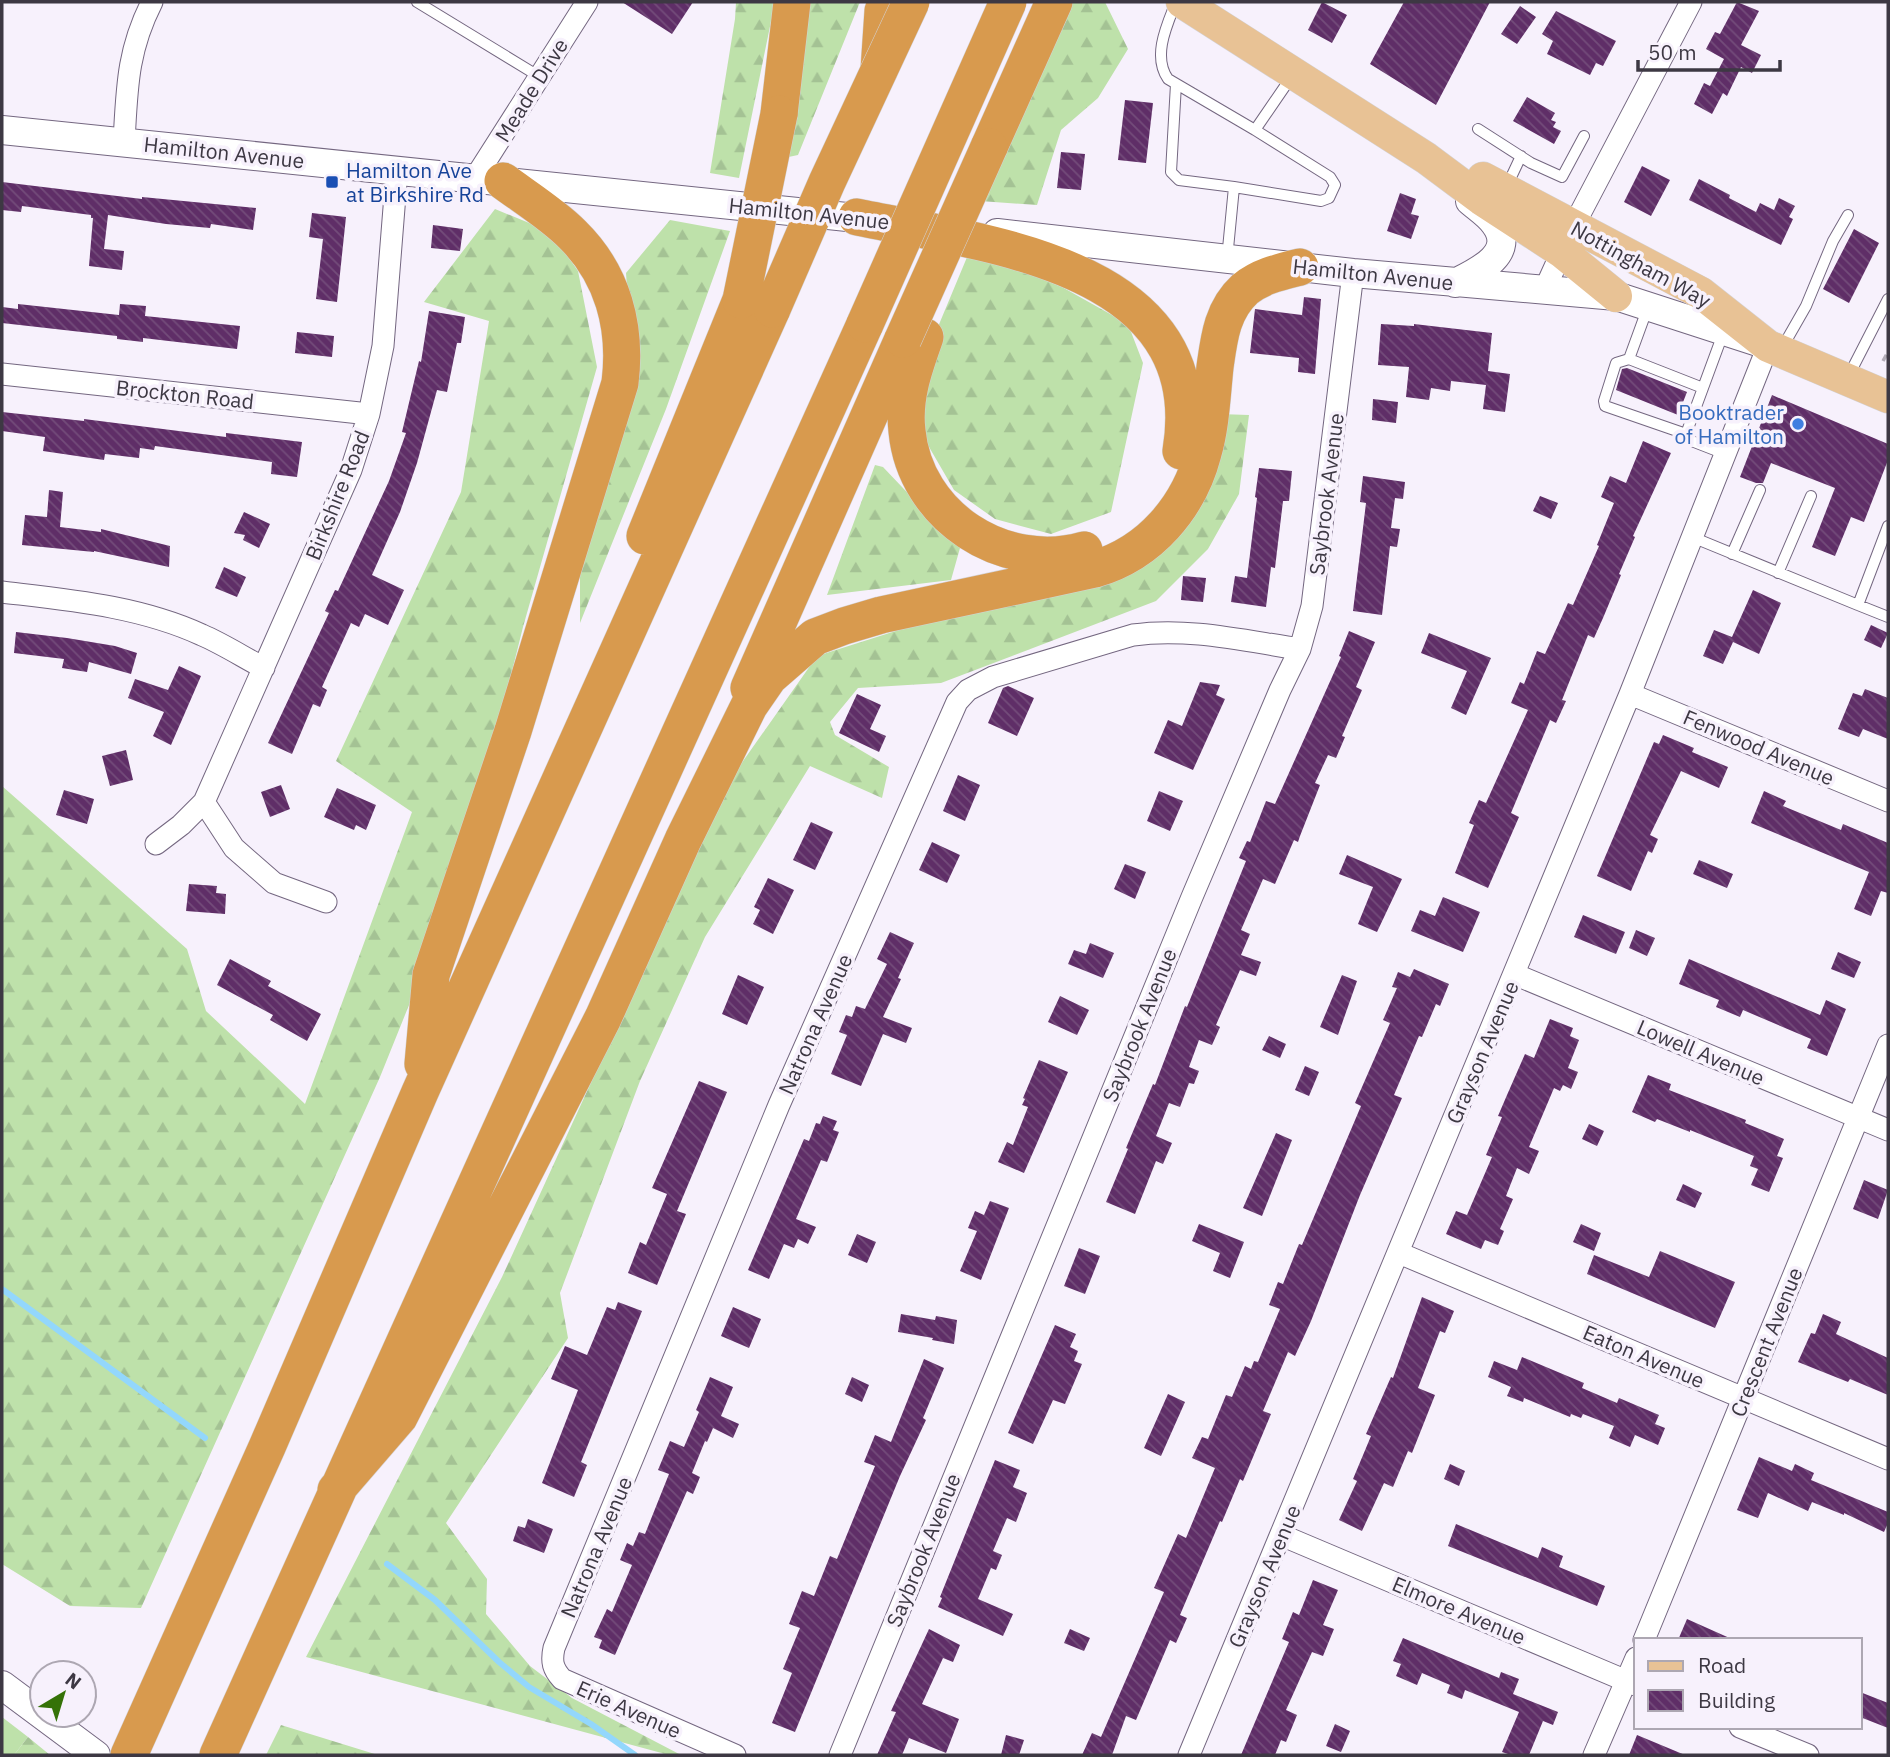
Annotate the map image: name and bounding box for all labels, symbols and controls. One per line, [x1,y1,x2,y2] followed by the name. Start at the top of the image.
[1638,28,1780,72] scale bar
[488,33,574,147] street label: Meade Drive
[1648,38,1697,66] text: 50 m
[142,130,306,174] street label: Hamilton Avenue
[346,156,484,208] place label: Hamilton Ave at Birkshire Rd
[324,174,340,190] marker: Hamilton Ave at Birkshire Rd
[727,191,891,235] street label: Hamilton Avenue
[1566,214,1716,314] street label: Nottingham Way
[1291,252,1455,296] street label: Hamilton Avenue
[115,373,255,415] street label: Brockton Road
[1674,398,1784,450] place label: Booktrader of Hamilton
[1302,411,1350,577] street label: Saybrook Avenue
[1790,416,1806,432] marker: Booktrader of Hamilton
[298,426,376,564] street label: Birkshire Road
[1679,703,1839,791] street label: Fenwood Avenue
[1095,944,1183,1106] street label: Saybrook Avenue
[771,949,859,1099] street label: Natrona Avenue
[1439,976,1525,1128] street label: Grayson Avenue
[1633,1013,1769,1091] street label: Lowell Avenue
[1723,1263,1809,1421] street label: Crescent Avenue
[1579,1318,1709,1394] street label: Eaton Avenue
[879,1469,967,1631] street label: Saybrook Avenue
[554,1472,638,1622] street label: Natrona Avenue
[1221,1500,1307,1652] street label: Grayson Avenue
[1388,1569,1530,1651] street label: Elmore Avenue
[1634,1638,1862,1729] legend
[1698,1651,1746,1679] text: Road
[28,1659,98,1729] north arrow
[61,1667,86,1694] text: N
[572,1673,686,1745] street label: Erie Avenue
[1698,1686,1775,1714] text: Building

